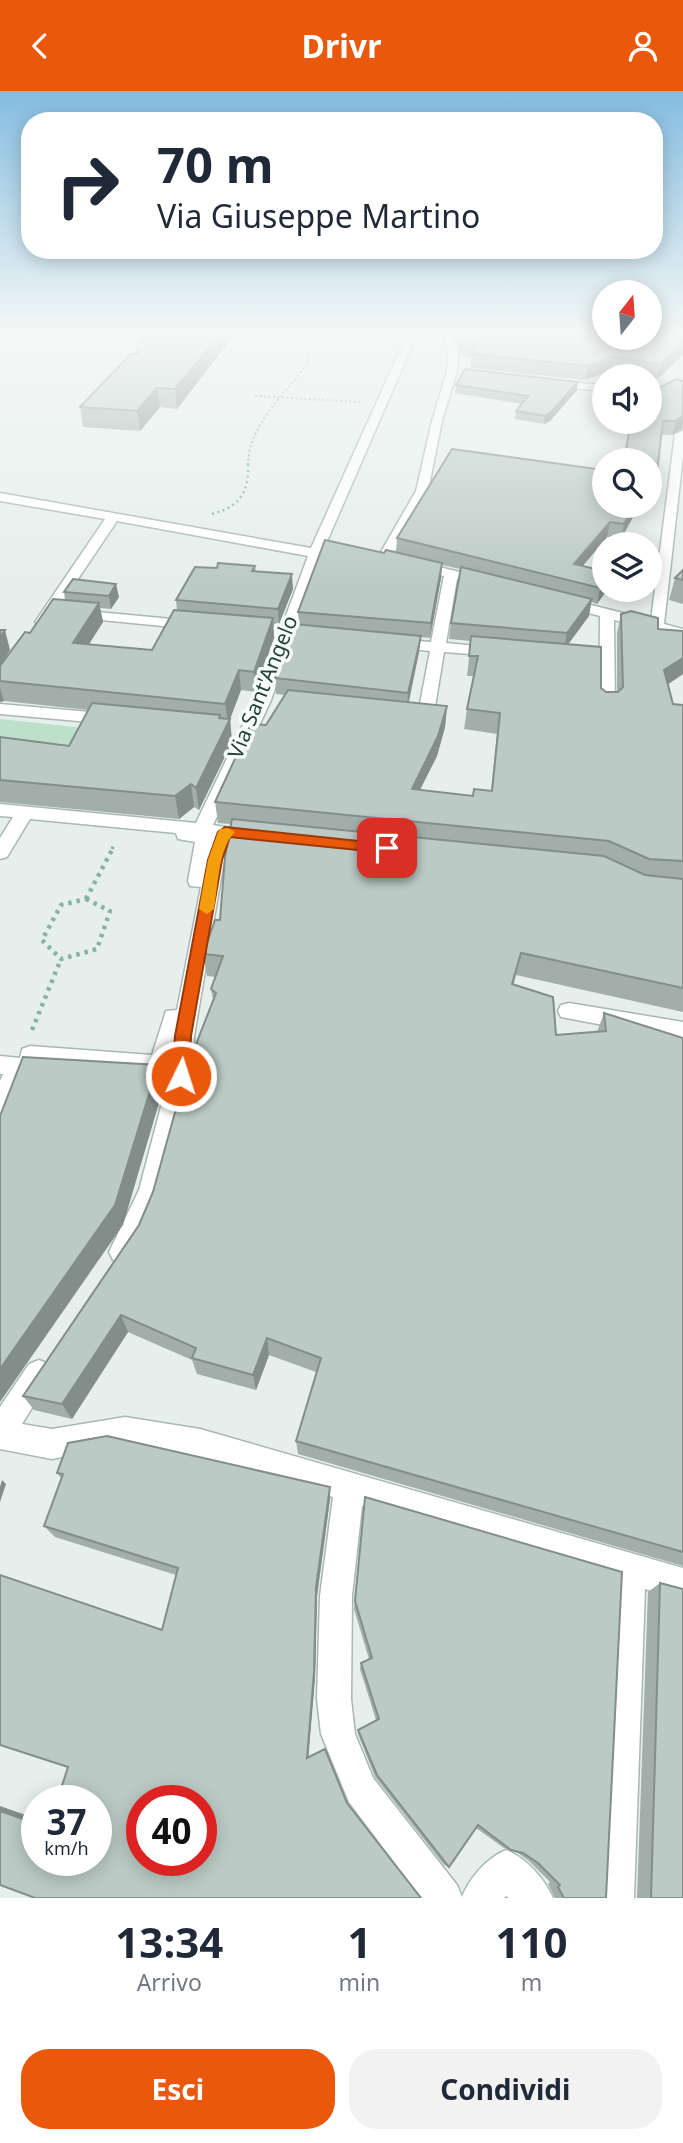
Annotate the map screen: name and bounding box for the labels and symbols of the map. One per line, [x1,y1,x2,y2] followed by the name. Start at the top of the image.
[592,280,662,350] north arrow
[221,611,304,762] street label: Via Sant'Angelo
[357,818,417,878] pin
[144,1039,218,1113] position arrow
[126,1785,217,1876] speed limit sign: 40

